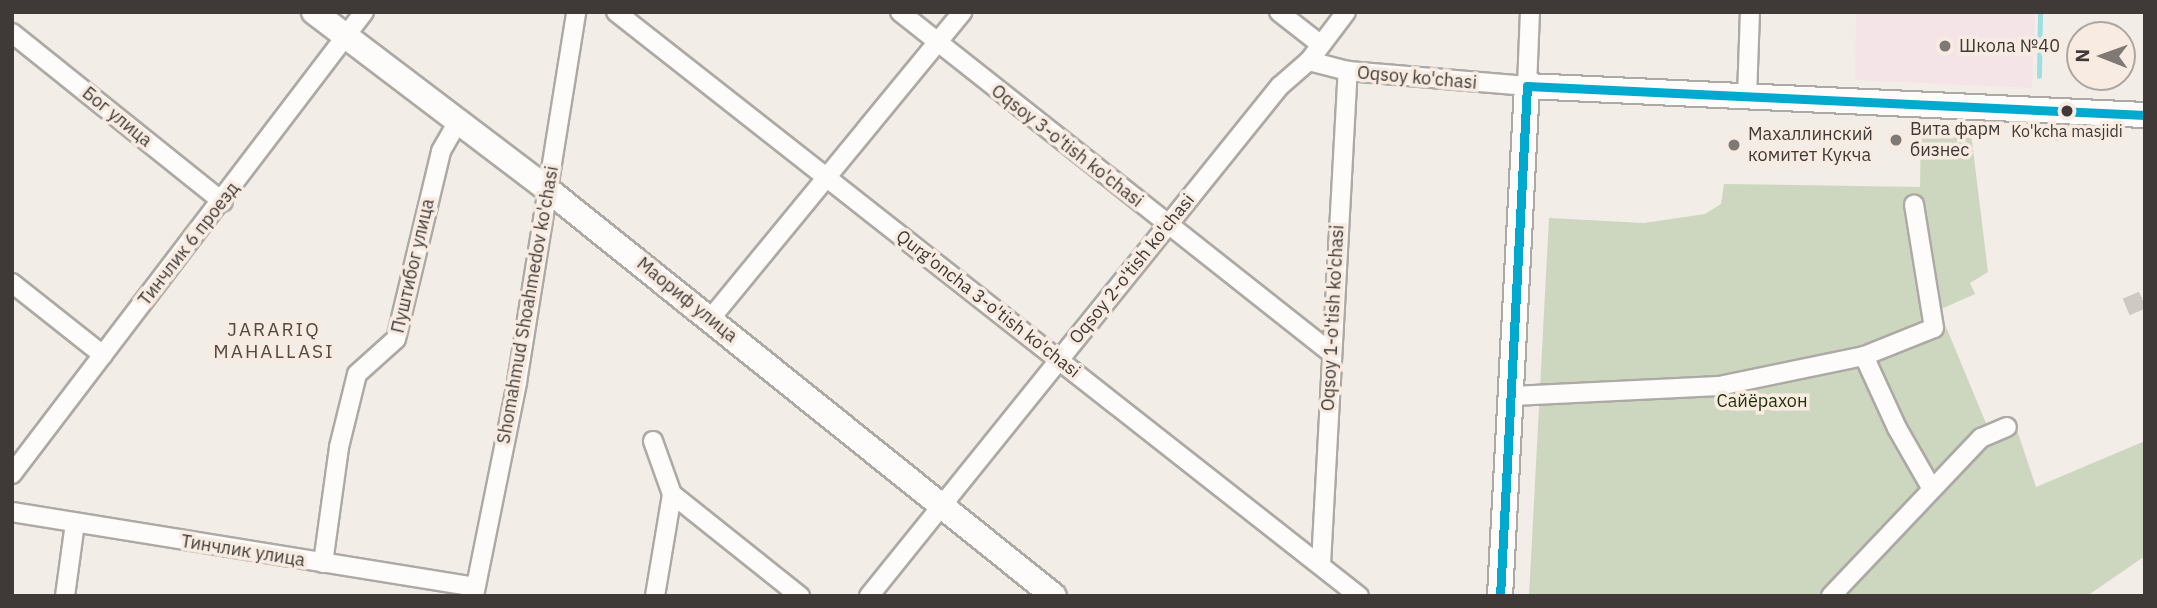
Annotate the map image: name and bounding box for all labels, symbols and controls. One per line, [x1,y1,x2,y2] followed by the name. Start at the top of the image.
[2066,21,2136,91] north arrow
[1959,35,2060,57] place label: Школа №40
[1937,38,1953,54] marker: Школа №40
[2070,49,2094,63] text: N
[1356,62,1478,94] street label: Oqsoy ko'chasi
[987,80,1147,212] street label: Oqsoy 3-o'tish ko'chasi
[78,82,156,152] street label: Бог улица
[2060,104,2074,118] marker: Ko'kcha masjidi
[1910,119,2001,162] place label: Вита фарм бизнес
[2011,121,2123,141] place label: Ko'kcha masjidi
[1748,124,1873,166] place label: Махаллинский комитет Кукча
[1888,132,1904,148] marker: Вита фарм бизнес
[1726,137,1742,153] marker: Махаллинский комитет Кукча
[493,164,563,446] street label: Shomahmud Shoahmedov ko'chasi
[134,178,244,310] street label: Тинчлик 6 проезд
[1065,190,1199,348] street label: Oqsoy 2-o'tish ko'chasi
[387,197,439,335] street label: Пуштибог улица
[1317,224,1349,412] street label: Oqsoy 1-o'tish ko'chasi
[892,225,1084,383] street label: Qurg'oncha 3-o'tish ko'chasi
[632,253,742,347] street label: Маориф улица
[214,319,334,363] district label: JARARIQ MAHALLASI
[1717,390,1807,412] park label: Сайёрахон
[180,531,306,571] street label: Тинчлик улица

